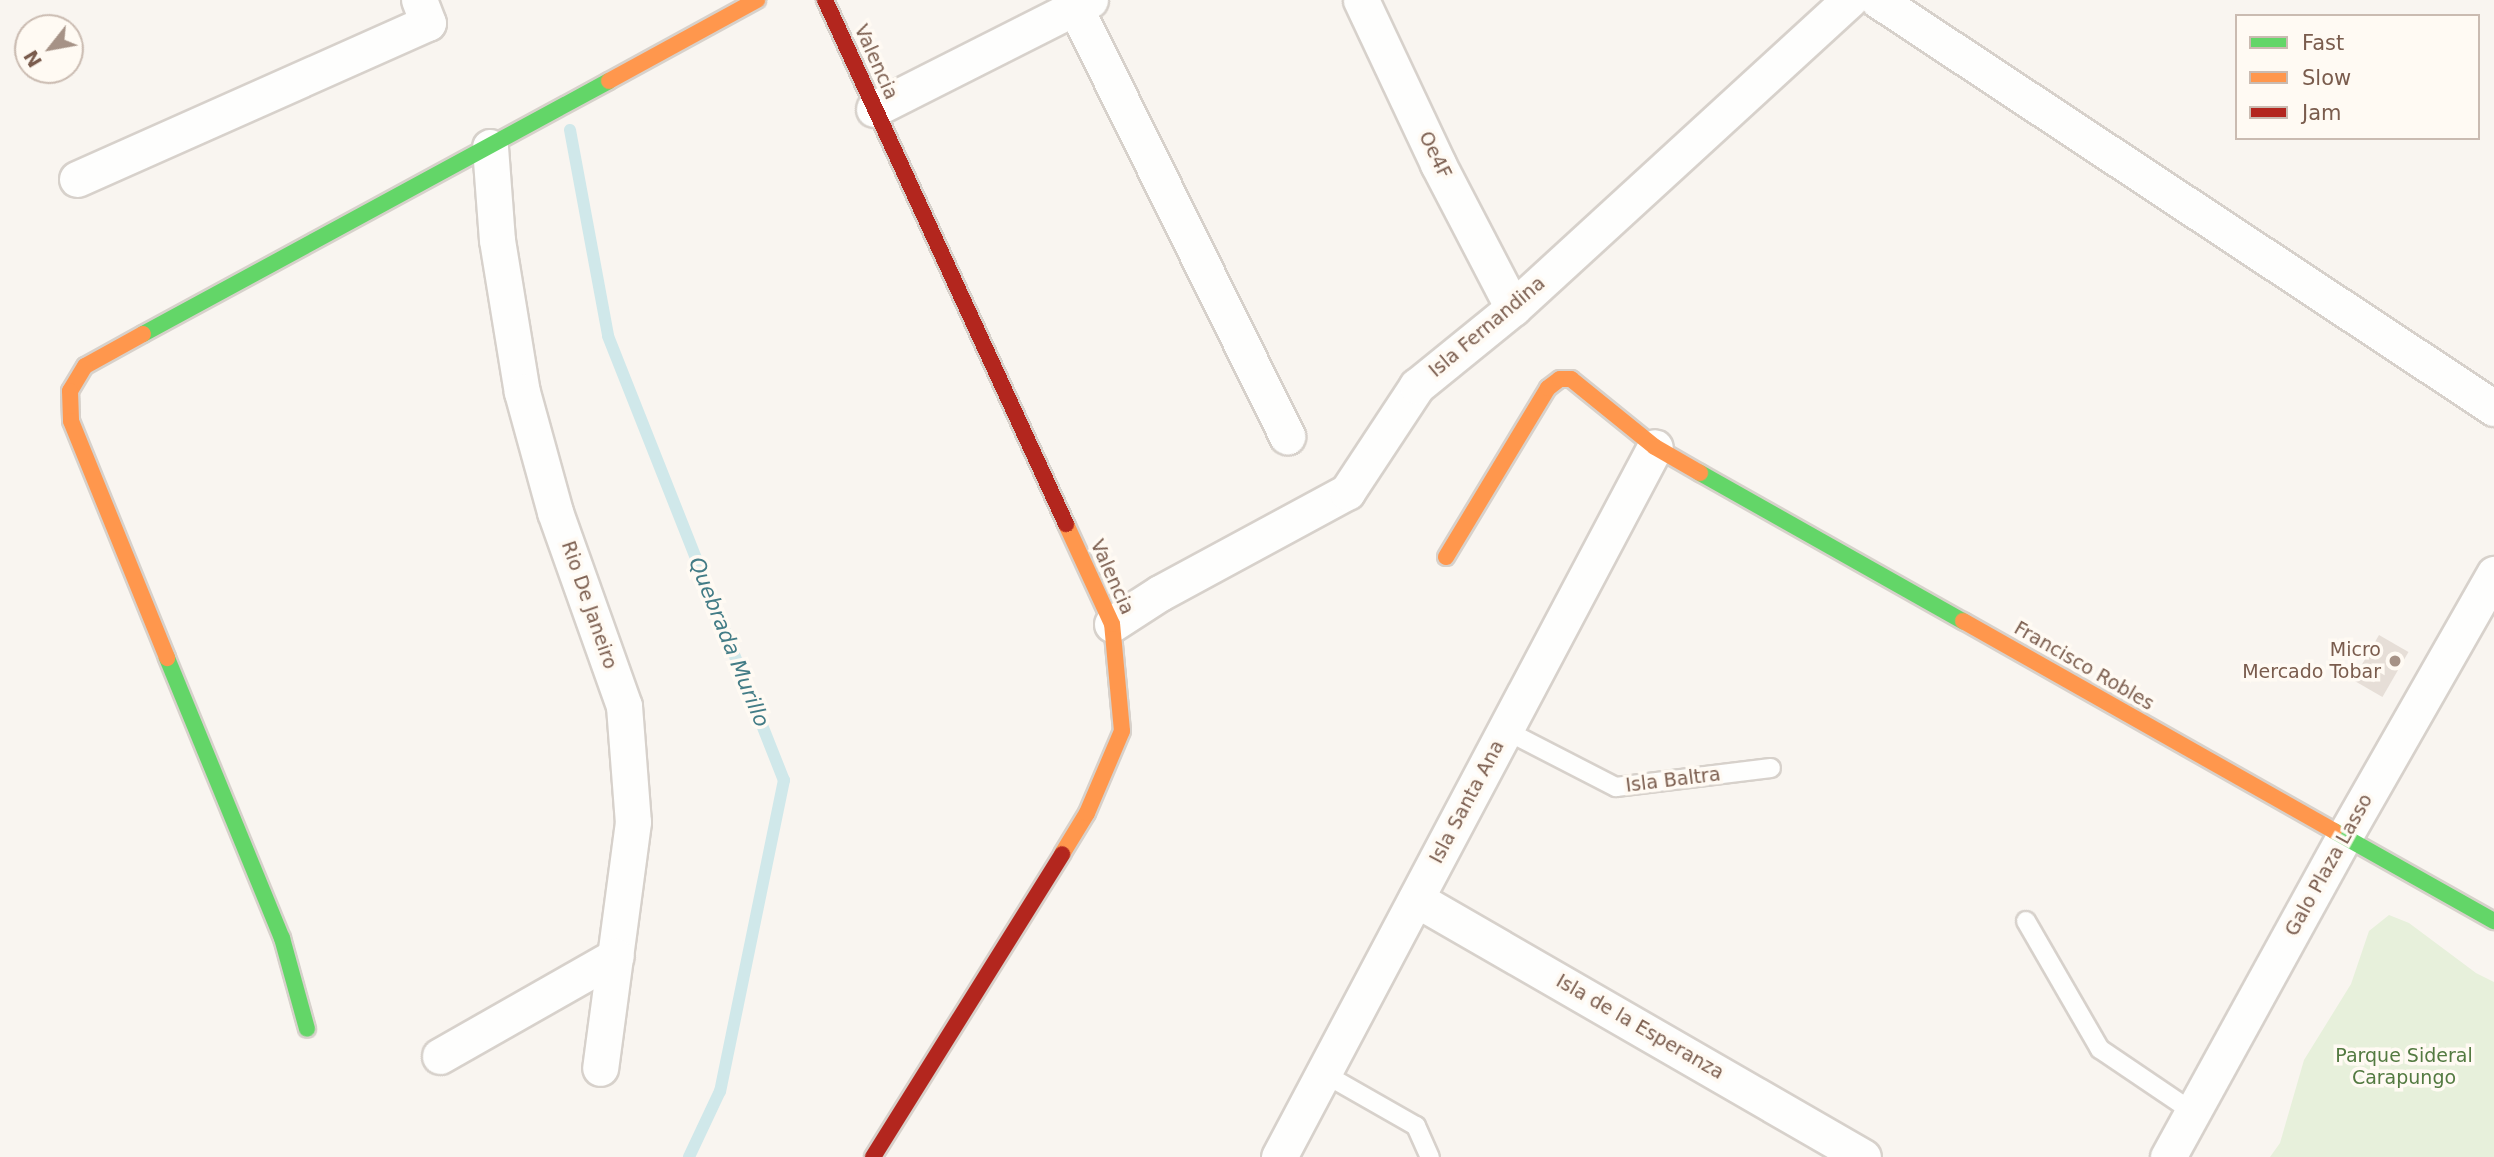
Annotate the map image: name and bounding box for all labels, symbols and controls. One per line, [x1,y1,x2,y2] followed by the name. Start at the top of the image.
[14,14,84,84] north arrow
[2235,14,2480,140] legend
[849,21,903,103] street label: Valencia
[2302,31,2344,55] text: Fast
[19,46,46,71] text: N
[2302,66,2351,90] text: Slow
[2302,101,2342,125] text: Jam
[1414,128,1456,182] street label: Oe4F
[1424,272,1550,382] street label: Isla Fernandina
[1085,536,1139,618] street label: Valencia
[556,538,622,672] street label: Rio De Janeiro
[683,553,775,731] water label: Quebrada Murillo
[2010,617,2158,715] street label: Francisco Robles
[2242,639,2381,683] place label: Micro Mercado Tobar
[2387,653,2403,669] marker: Micro Mercado Tobar
[1425,737,1509,867] street label: Isla Santa Ana
[1624,763,1722,797] street label: Isla Baltra
[2280,790,2378,940] street label: Galo Plaza Lasso
[1552,970,1728,1084] street label: Isla de la Esperanza
[2335,1045,2473,1089] park label: Parque Sideral Carapungo

